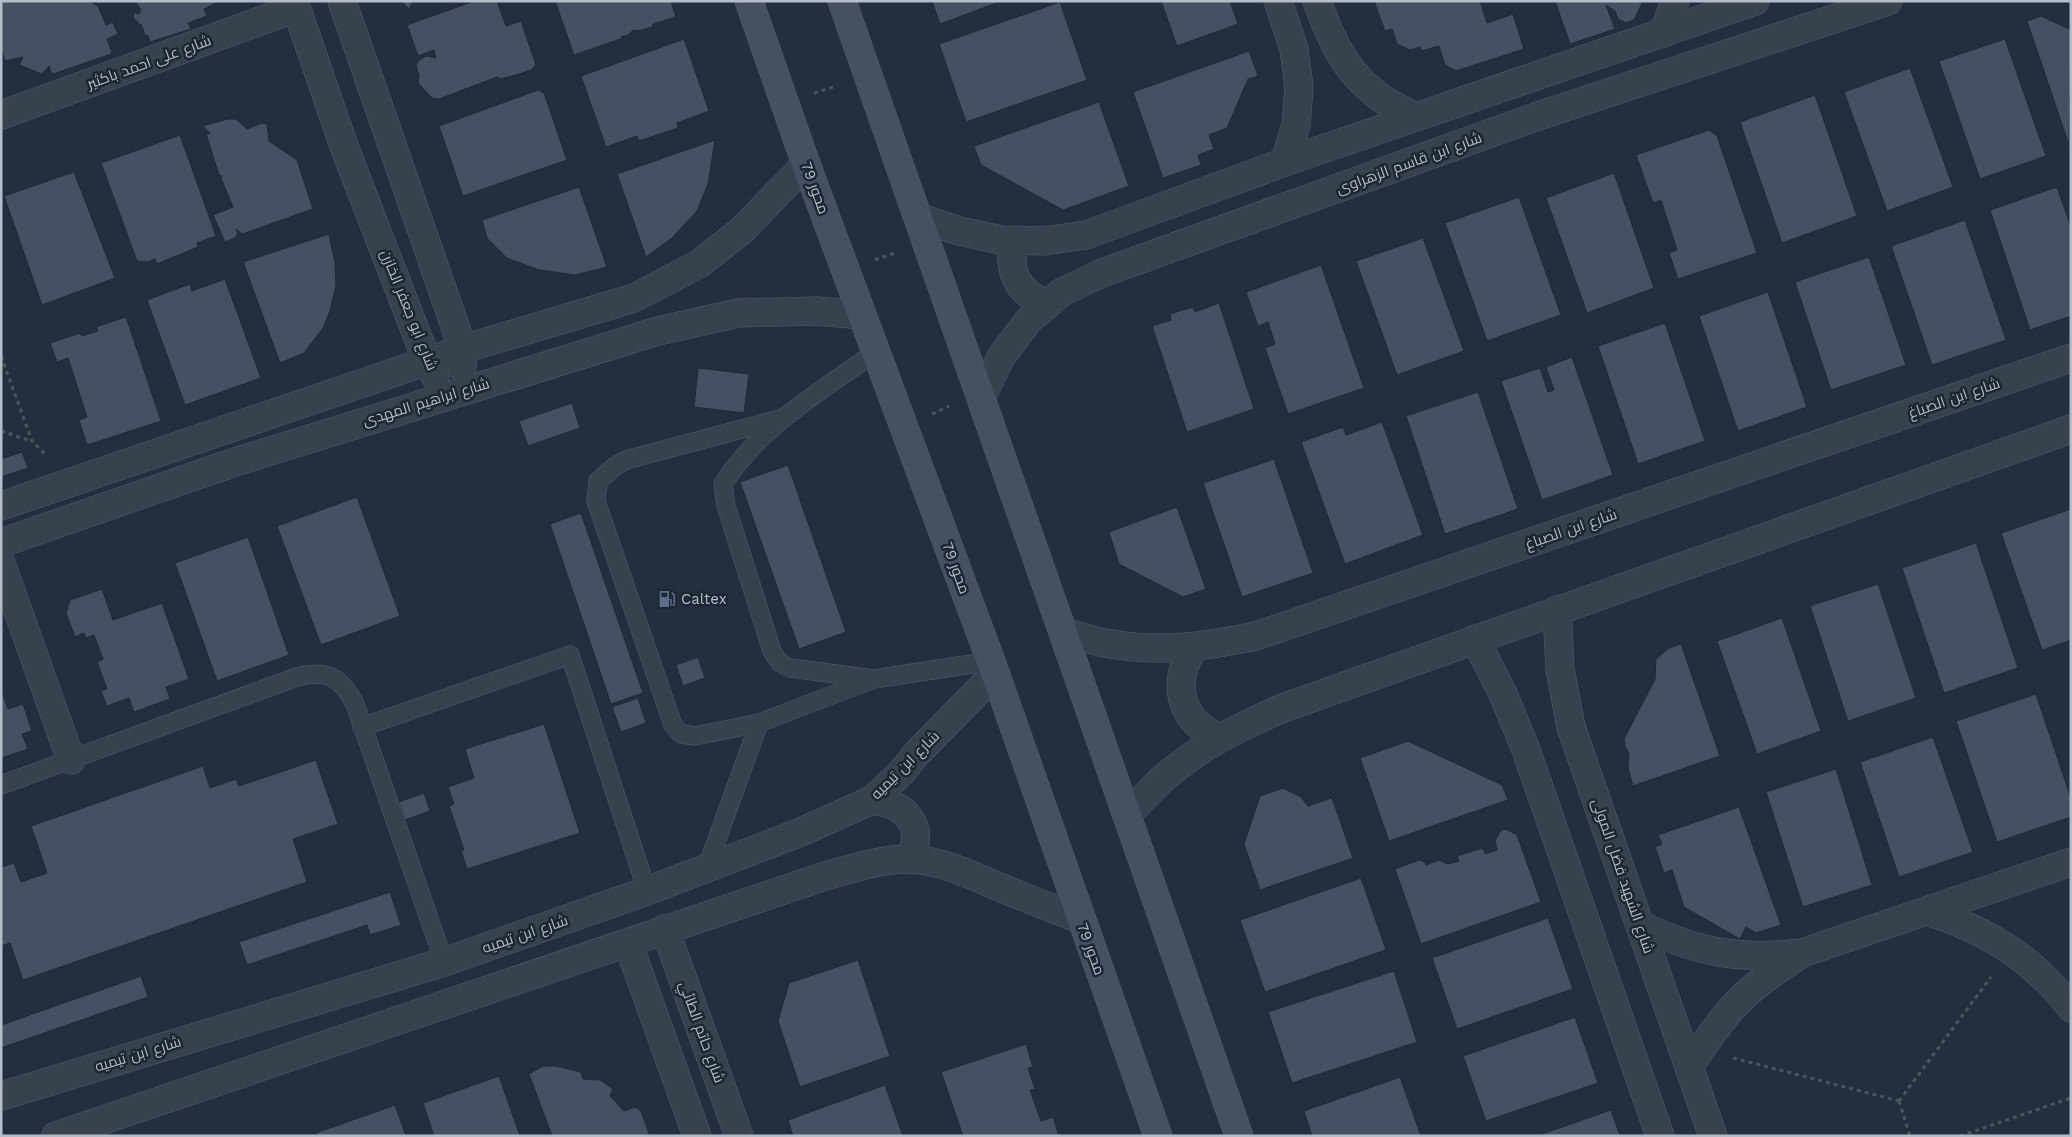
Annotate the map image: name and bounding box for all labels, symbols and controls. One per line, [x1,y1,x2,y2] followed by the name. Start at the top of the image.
[84,31,214,95] street label: شارع على احمد باكثير
[1334,128,1485,200] street label: شارع ابن قاسم الزهراوى
[797,160,833,216] street label: محور 79
[375,247,441,374] street label: شارع ابو جعفر الخازن
[360,374,492,432] street label: شارع ابراهيم المهدى
[1906,374,2003,424] street label: شارع ابن الصباغ
[1523,505,1620,555] street label: شارع ابن الصباغ
[938,540,974,596] street label: محور 79
[657,589,677,609] fuel station icon: Caltex
[681,590,727,608] place label: Caltex
[867,727,944,804] street label: شارع ابن تيميه
[1586,796,1658,956] street label: شارع الشهيد فضل المولى
[480,911,571,959] street label: شارع ابن تيميه
[1073,921,1109,977] street label: محور 79
[672,979,729,1086] street label: شارع حاتم الطائي
[93,1032,184,1078] street label: شارع ابن تيميه

